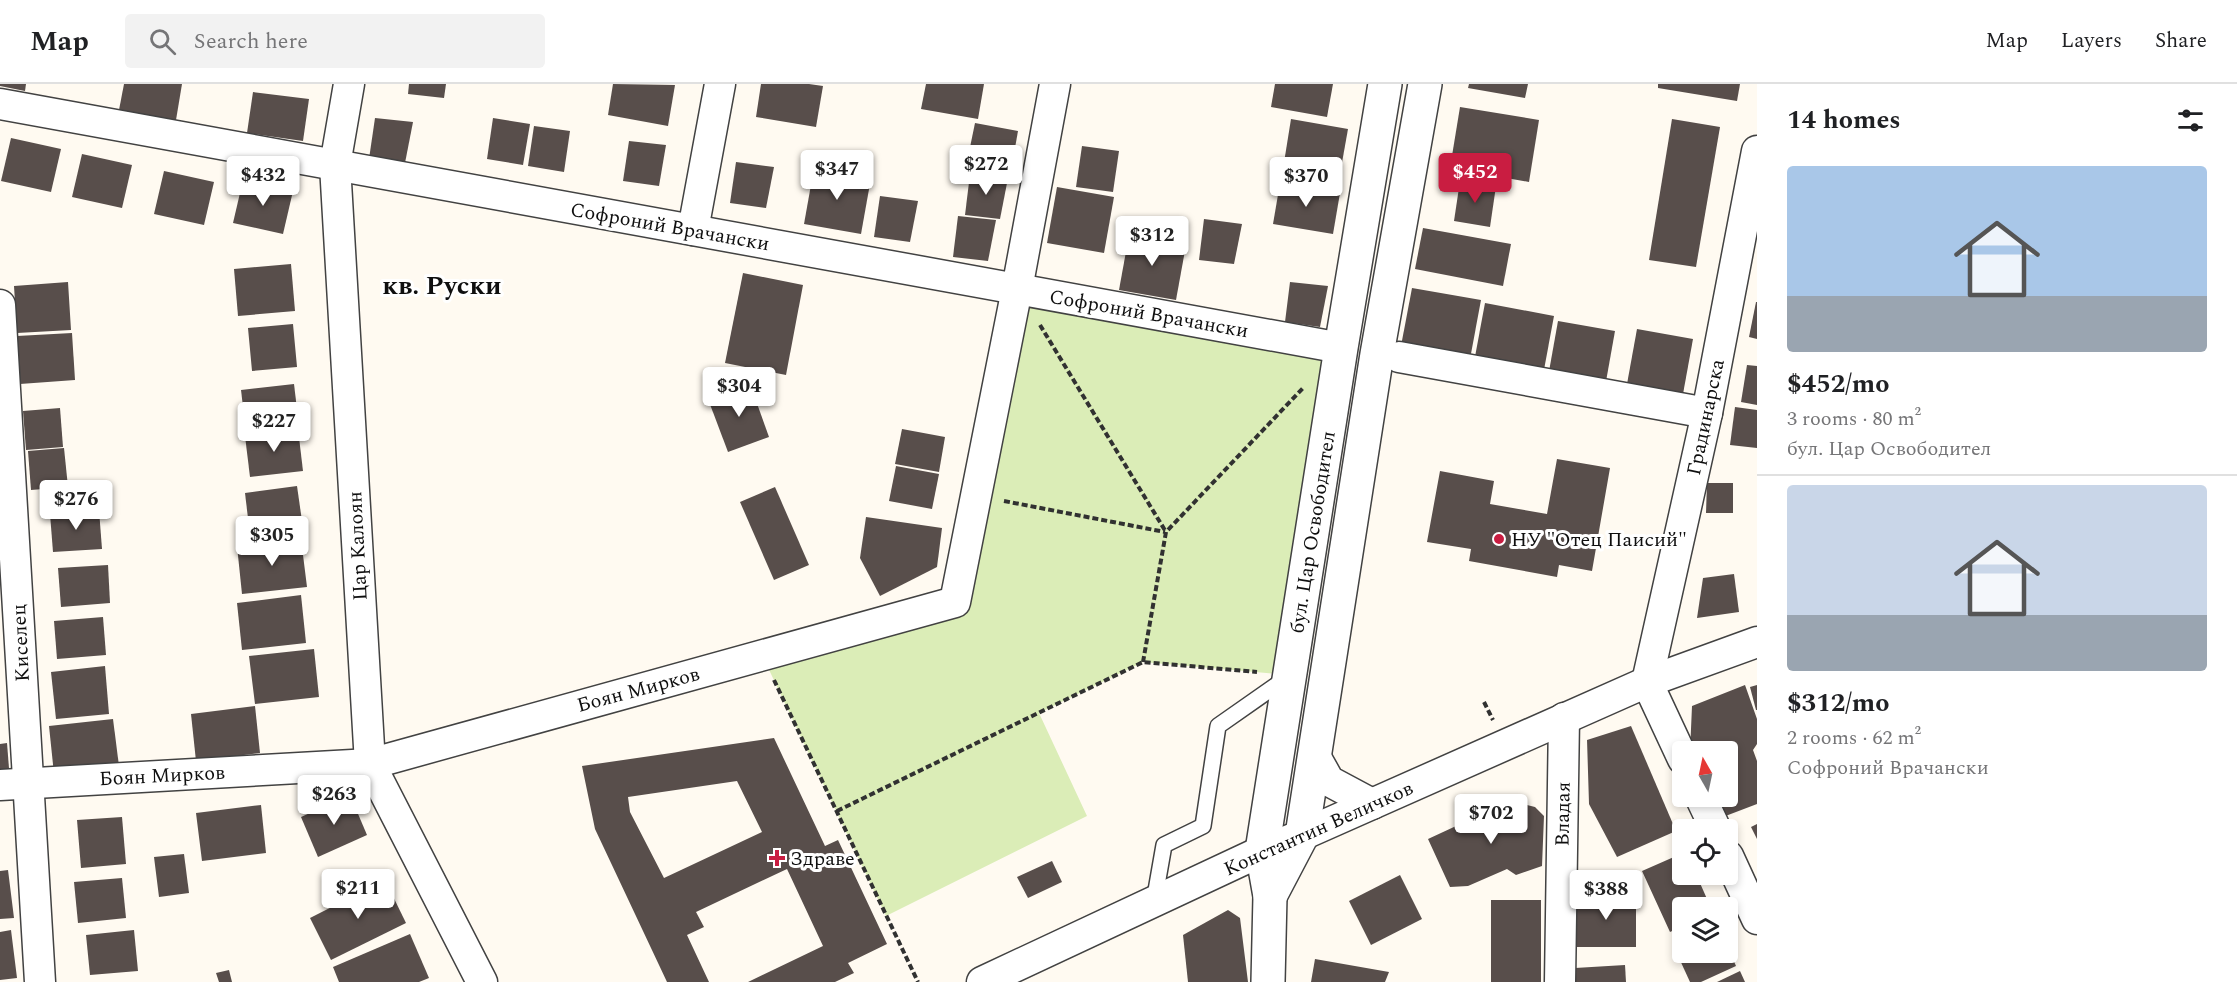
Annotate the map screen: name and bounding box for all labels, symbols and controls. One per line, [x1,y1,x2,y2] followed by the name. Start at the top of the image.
[125,14,545,68] search box
[30,20,89,63] text: Map
[146,25,179,58] icon: search
[194,25,308,58] text: Search here
[1986,25,2028,57] text: Map
[2061,25,2122,57] text: Layers
[2155,25,2207,57] text: Share
[1787,100,1901,140] text: 14 homes
[2174,104,2207,137] icon: filters
[950,145,1022,196] pin: $272
[964,149,1008,179] text: $272
[801,150,873,201] pin: $347
[1439,153,1511,204] pin: $452
[815,154,859,184] text: $347
[227,156,299,207] pin: $432
[1270,157,1342,208] pin: $370
[1453,157,1497,187] text: $452
[241,160,285,190] text: $432
[1284,161,1328,191] text: $370
[568,195,772,259] street label: Софроний Врачански
[1943,205,2051,313] icon: home
[1116,216,1188,267] pin: $312
[1130,220,1174,250] text: $312
[382,266,502,306] district label: кв. Руски
[1047,282,1251,346] street label: Софроний Врачански
[1679,356,1733,478] street label: Градинарска
[1787,364,1890,404] text: $452/mo
[703,367,775,418] pin: $304
[717,371,761,401] text: $304
[238,402,310,453] pin: $227
[1787,404,1921,434] text: 3 rooms · 80 m²
[252,406,296,436] text: $227
[1282,429,1344,635] street label: бул. Цар Освободител
[1787,434,1991,464] text: бул. Цар Освободител
[40,480,112,531] pin: $276
[54,484,98,514] text: $276
[340,490,376,601] street label: Цар Калоян
[236,516,308,567] pin: $305
[250,520,294,550] text: $305
[1943,524,2051,632] icon: home
[1511,525,1687,555] place label: НУ "Отец Паисий"
[1492,532,1506,546] marker: НУ "Отец Паисий"
[4,603,38,683] street label: Киселец
[574,659,703,721] street label: Боян Мирков
[1787,683,1890,723] text: $312/mo
[1787,723,1921,753] text: 2 rooms · 62 m²
[1672,741,1738,807] north arrow
[1672,741,1738,963] map controls
[1787,753,1989,783] text: Софроний Врачански
[98,758,226,794] street label: Боян Мирков
[1219,774,1418,884] street label: Константин Величков
[298,775,370,826] pin: $263
[312,779,356,809] text: $263
[1547,781,1579,847] street label: Владая
[1455,794,1527,845] pin: $702
[1469,798,1513,828] text: $702
[1672,819,1738,885] button: locate
[790,844,855,874] place label: Здраве
[768,849,786,867] marker: Здраве
[322,869,394,920] pin: $211
[1570,870,1642,921] pin: $388
[336,873,380,903] text: $211
[1584,874,1628,904] text: $388
[1672,897,1738,963] button: layers

